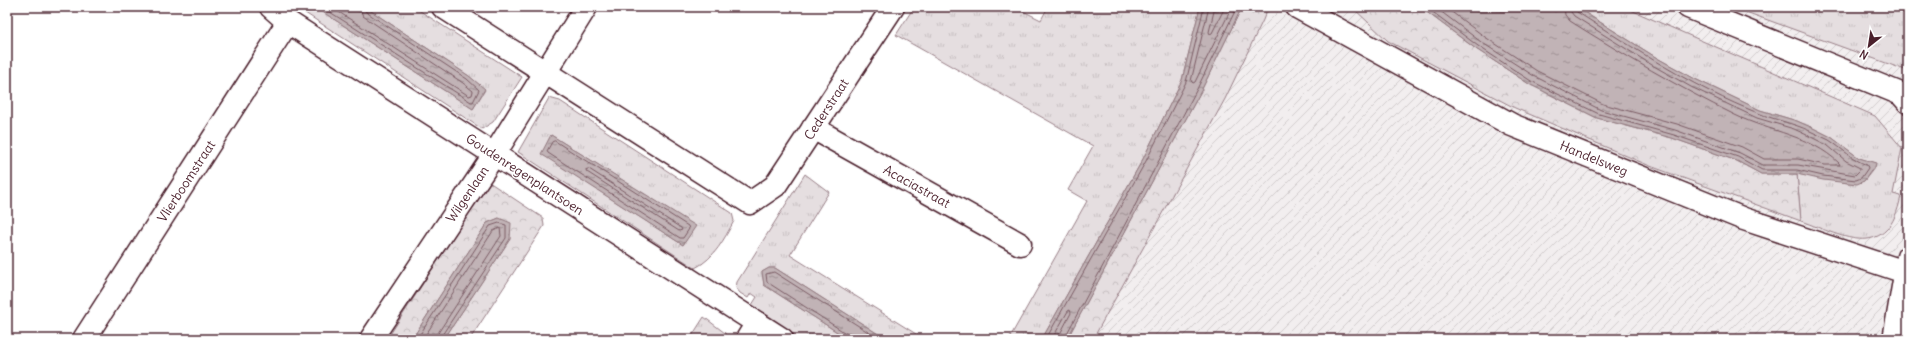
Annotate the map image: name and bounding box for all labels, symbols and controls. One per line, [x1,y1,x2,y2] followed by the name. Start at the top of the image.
[1849,26,1889,66] north arrow
[1857,47,1871,63] text: N
[800,75,853,143] street label: Cederstraat
[462,130,587,219] street label: Goudenregenplantsoen
[154,137,220,225] street label: Vlierboomstraat
[1557,137,1630,180] street label: Handelsweg
[880,161,954,212] street label: Acaciastraat
[442,162,493,226] street label: Wilgenlaan

